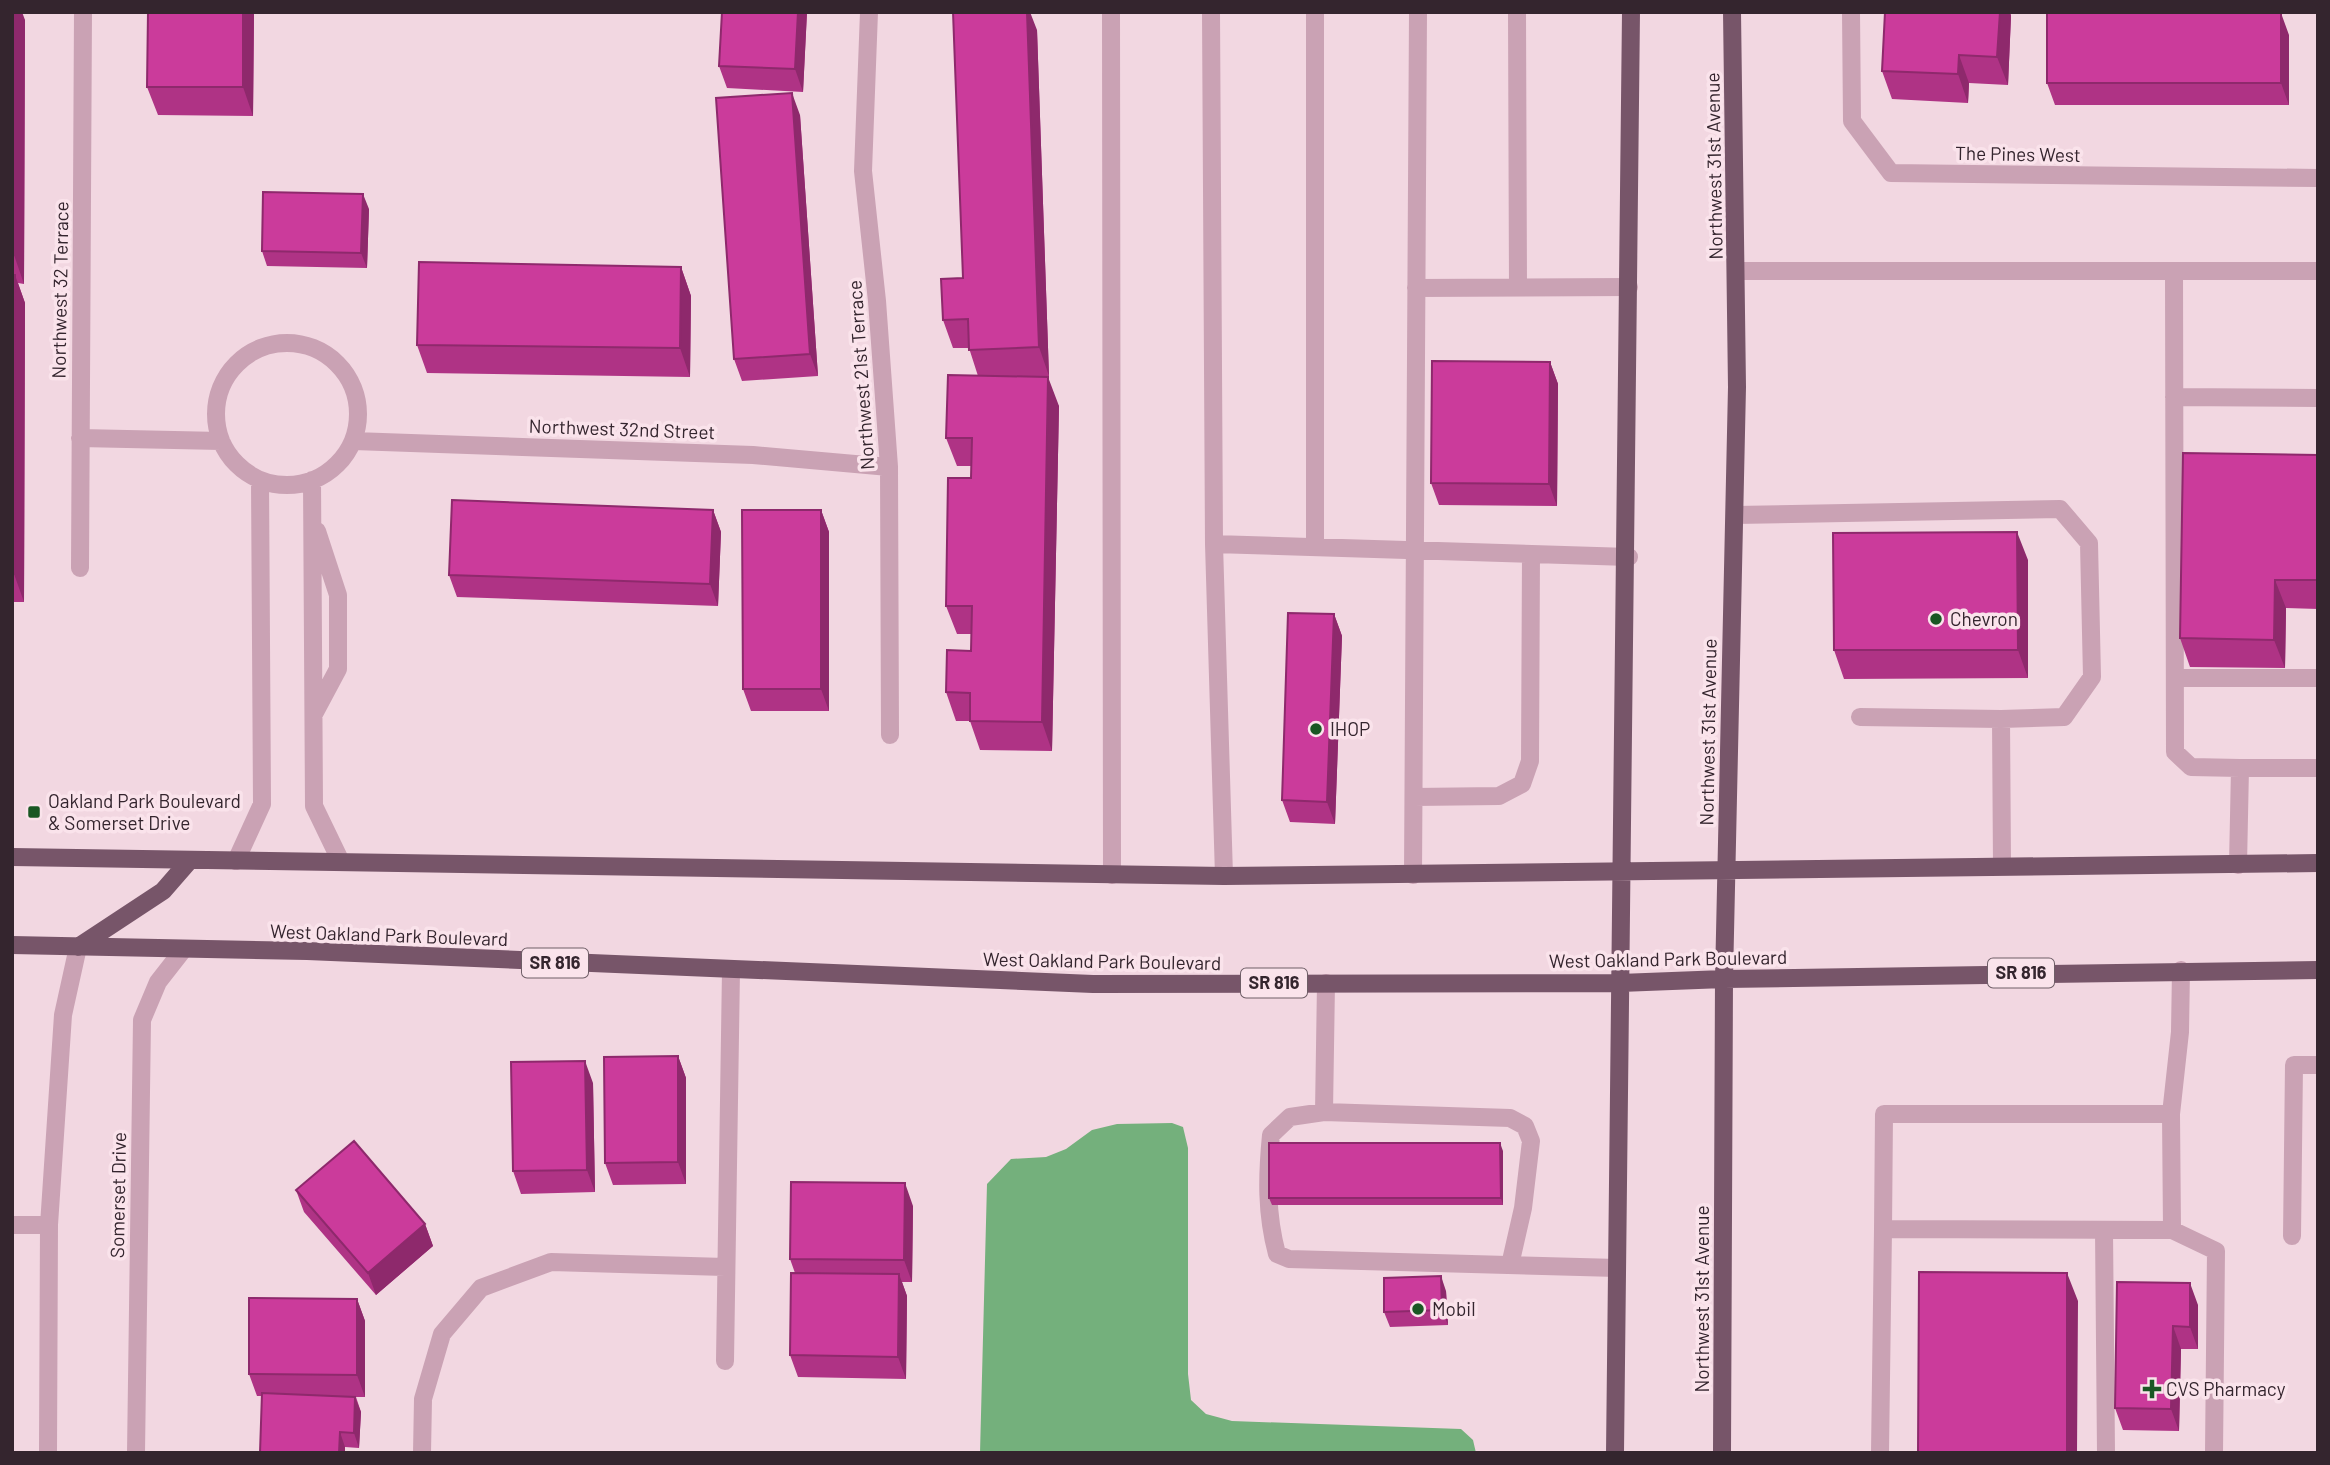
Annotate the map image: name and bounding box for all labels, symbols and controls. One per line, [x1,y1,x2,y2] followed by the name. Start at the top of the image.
[1700,72,1727,260] street label: Northwest 31st Avenue
[1955,141,2081,166] street label: The Pines West
[46,201,73,379] street label: Northwest 32 Terrace
[842,279,879,471] street label: Northwest 21st Terrace
[528,414,716,443] street label: Northwest 32nd Street
[1950,607,2018,630] place label: Chevron
[1928,611,1944,627] marker: Chevron
[1694,638,1721,826] street label: Northwest 31st Avenue
[1330,717,1370,740] place label: IHOP
[1308,721,1324,737] marker: IHOP
[48,789,241,834] place label: Oakland Park Boulevard & Somerset Drive
[26,804,42,820] marker: Oakland Park Boulevard & Somerset Drive
[270,919,509,950] street label: West Oakland Park Boulevard
[1549,945,1787,972] street label: West Oakland Park Boulevard
[983,947,1221,974] street label: West Oakland Park Boulevard
[522,948,588,978] road number: SR 816
[1988,958,2054,988] road number: SR 816
[1241,968,1307,998] road number: SR 816
[105,1132,130,1258] street label: Somerset Drive
[1690,1205,1713,1393] street label: Northwest 31st Avenue
[1432,1297,1476,1320] place label: Mobil
[1410,1301,1426,1317] marker: Mobil
[2166,1377,2286,1400] place label: CVS Pharmacy
[2144,1381,2160,1397] marker: CVS Pharmacy

